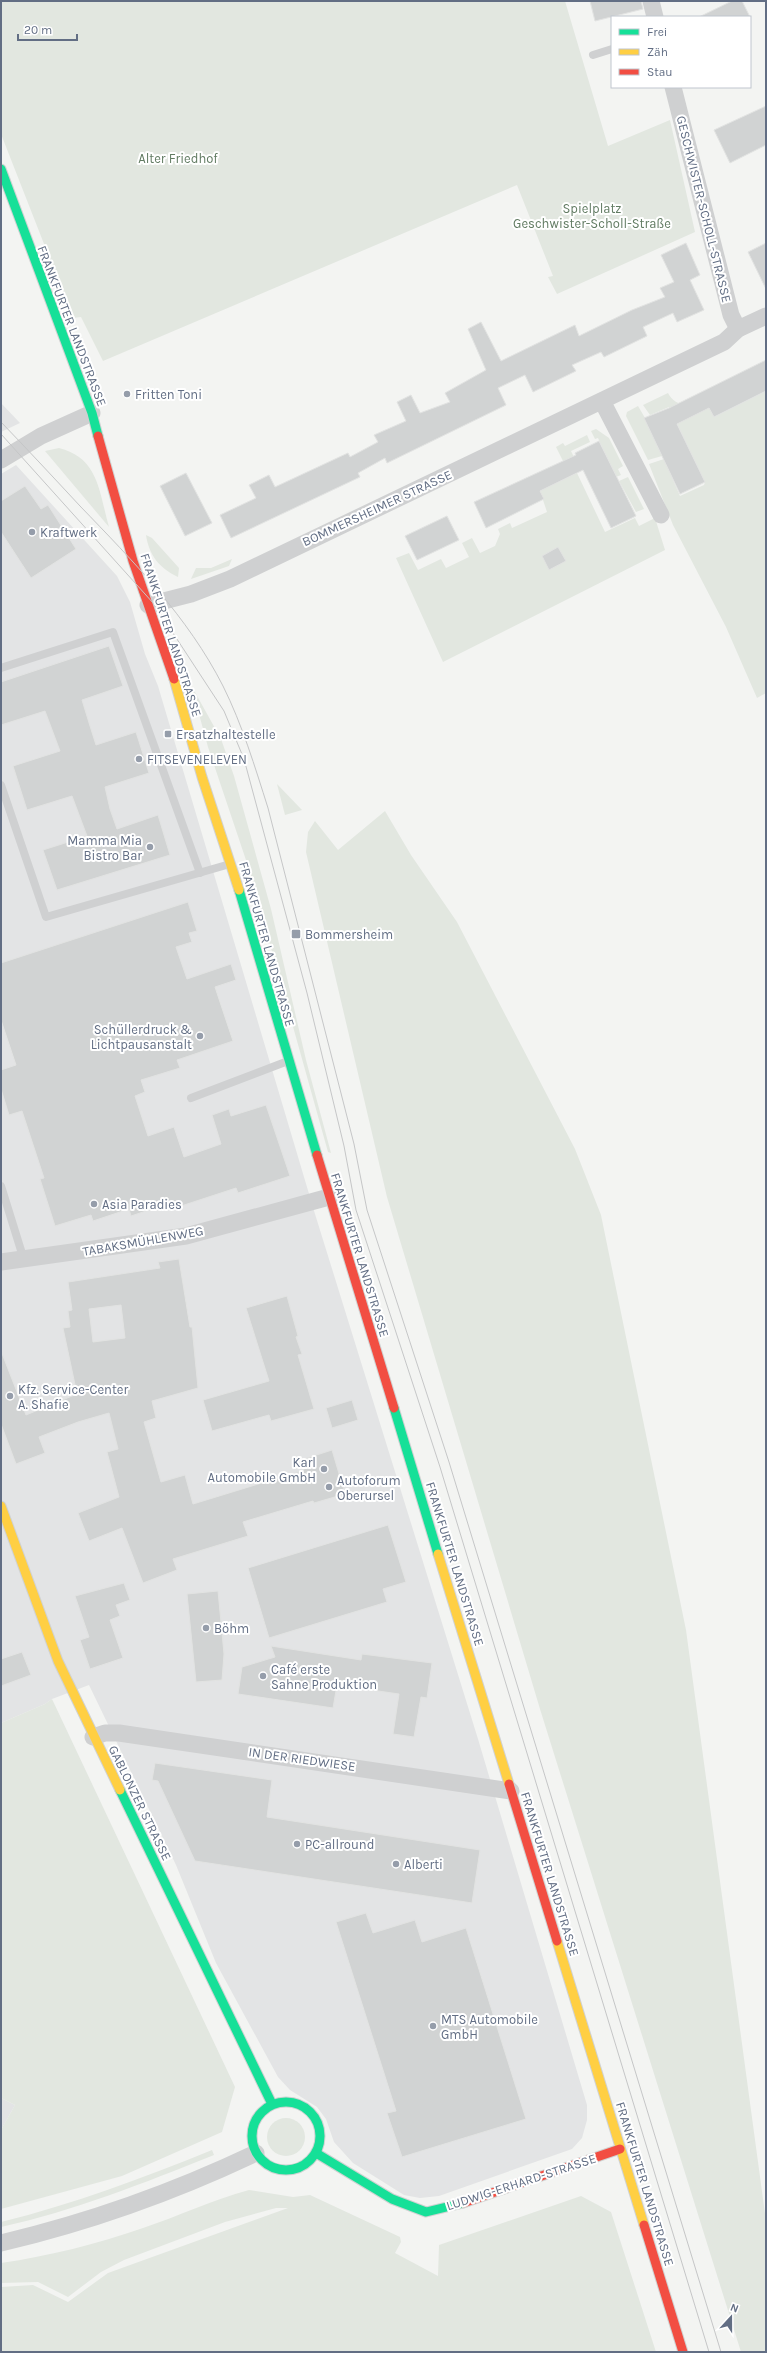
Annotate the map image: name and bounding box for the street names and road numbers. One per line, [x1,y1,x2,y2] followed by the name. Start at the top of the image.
[673,114,735,304] street label: GESCHWISTER-SCHOLL-STRASSE
[34,243,110,409] street label: FRANKFURTER LANDSTRASSE
[300,467,454,549] street label: BOMMERSHEIMER STRASSE
[137,551,205,719] street label: FRANKFURTER LANDSTRASSE
[236,860,298,1028] street label: FRANKFURTER LANDSTRASSE
[328,1171,392,1339] street label: FRANKFURTER LANDSTRASSE
[81,1222,205,1259] street label: TABAKSMÜHLENWEG
[423,1480,487,1648] street label: FRANKFURTER LANDSTRASSE
[106,1743,174,1863] street label: GABLONZER STRASSE
[248,1744,356,1774] street label: IN DER RIEDWIESE
[518,1790,582,1958] street label: FRANKFURTER LANDSTRASSE
[613,2100,677,2268] street label: FRANKFURTER LANDSTRASSE
[444,2151,598,2213] street label: LUDWIG-ERHARD-STRASSE

